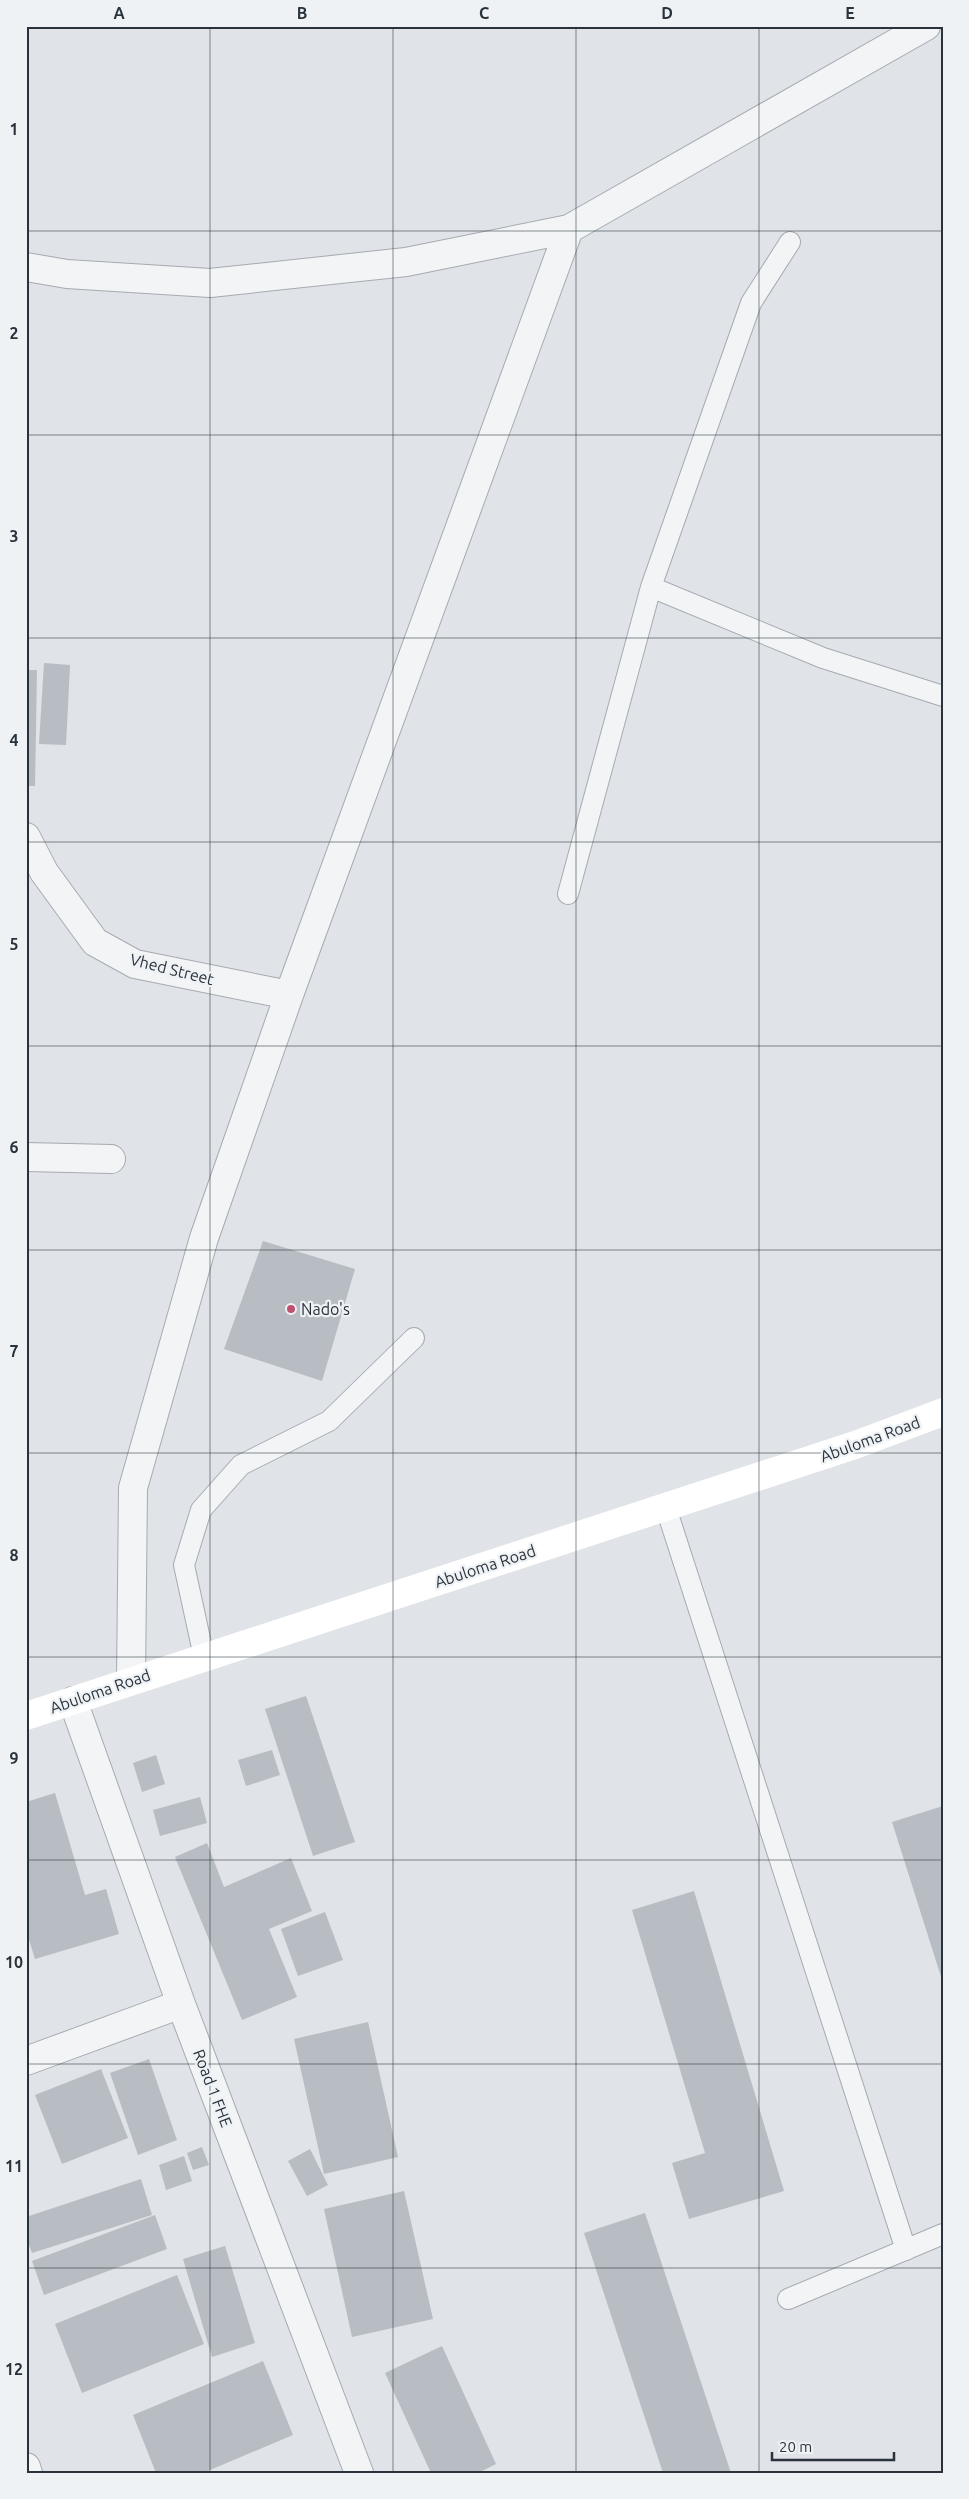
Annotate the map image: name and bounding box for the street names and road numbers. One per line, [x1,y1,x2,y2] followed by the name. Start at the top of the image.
[128,950,217,988] street label: Vhed Street
[818,1413,922,1465] street label: Abuloma Road
[432,1541,538,1591] street label: Abuloma Road
[47,1665,153,1717] street label: Abuloma Road
[190,2047,236,2129] street label: Road 1 FHE

